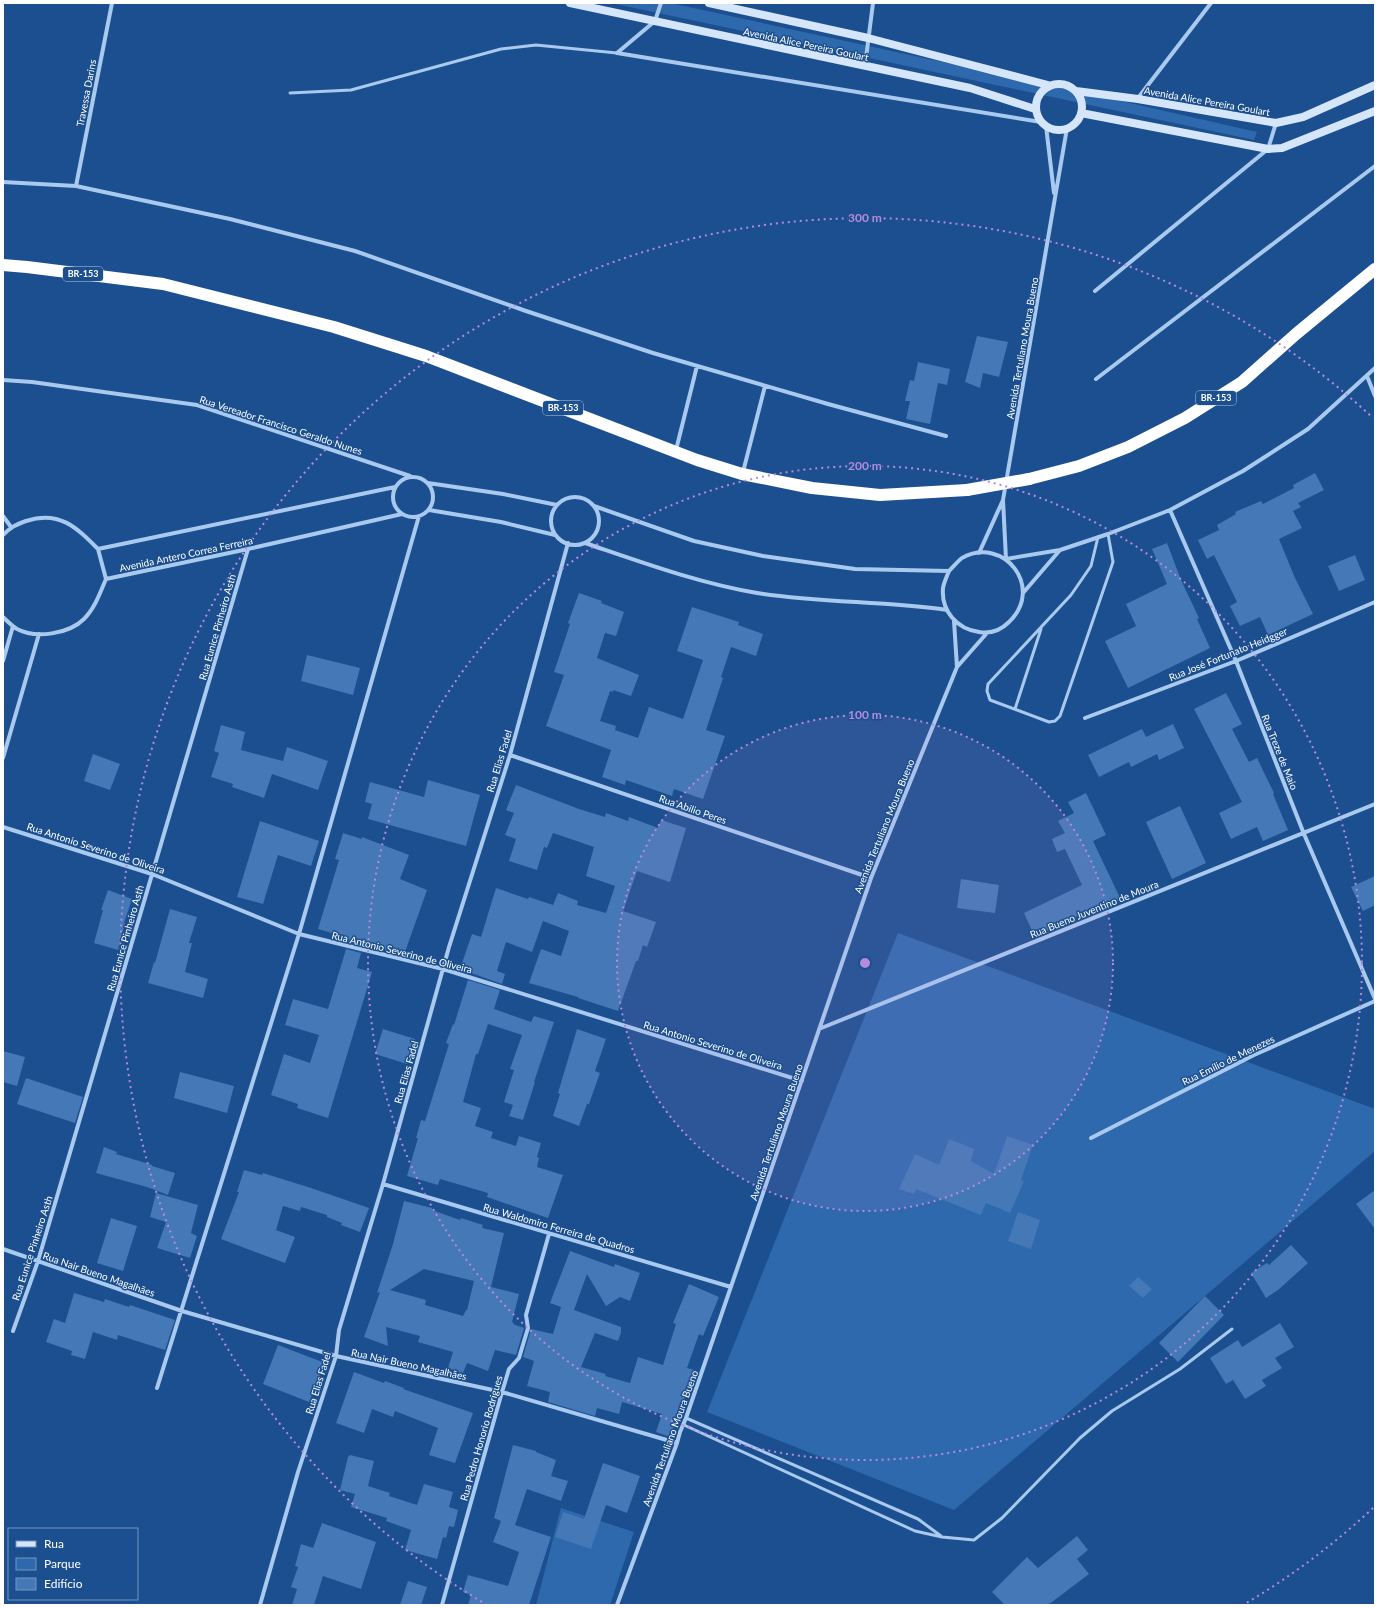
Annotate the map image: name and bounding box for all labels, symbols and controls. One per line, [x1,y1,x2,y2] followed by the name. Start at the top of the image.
[742,25,870,63] street label: Avenida Alice Pereira Goulart
[74,58,98,128] street label: Travessa Darins
[1143,84,1271,118] street label: Avenida Alice Pereira Goulart
[848,210,882,225] text: 300 m
[63,267,103,281] road number: BR-153
[1004,276,1040,420] street label: Avenida Tertuliano Moura Bueno
[1196,391,1236,405] road number: BR-153
[198,393,364,457] street label: Rua Vereador Francisco Geraldo Nunes
[543,401,583,415] road number: BR-153
[848,458,882,473] text: 200 m
[118,534,254,574] street label: Avenida Antero Correa Ferreira
[196,573,238,681] street label: Rua Eunice Pinheiro Asth
[1167,625,1289,683] street label: Rua José Fortunato Heidgger
[848,707,882,722] text: 100 m
[1259,713,1301,792] street label: Rua Treze de Maio
[484,728,514,794] street label: Rua Elias Fadel
[852,757,917,895] street label: Avenida Tertuliano Moura Bueno
[658,792,728,826] street label: Rua Abilio Peres
[25,820,167,876] street label: Rua Antonio Severino de Oliveira
[1028,878,1160,940] street label: Rua Bueno Juventino de Moura
[104,884,146,992] street label: Rua Eunice Pinheiro Asth
[330,929,474,975] street label: Rua Antonio Severino de Oliveira
[858,956,872,970] centre of rings
[642,1018,784,1072] street label: Rua Antonio Severino de Oliveira
[1180,1032,1276,1088] street label: Rua Emílio de Menezes
[391,1039,421,1105] street label: Rua Elias Fadel
[747,1062,805,1202] street label: Avenida Tertuliano Moura Bueno
[9,1194,55,1302] street label: Rua Eunice Pinheiro Asth
[482,1201,636,1255] street label: Rua Waldomiro Ferreira de Quadros
[41,1249,157,1299] street label: Rua Nair Bueno Magalhães
[350,1346,468,1382] street label: Rua Nair Bueno Magalhães
[303,1350,333,1416] street label: Rua Elias Fadel
[640,1368,700,1508] street label: Avenida Tertuliano Moura Bueno
[457,1374,505,1502] street label: Rua Pedro Honorio Rodrigues
[8,1528,138,1600] legend
[44,1536,64,1551] text: Rua
[44,1556,81,1571] text: Parque
[44,1576,83,1591] text: Edifício

